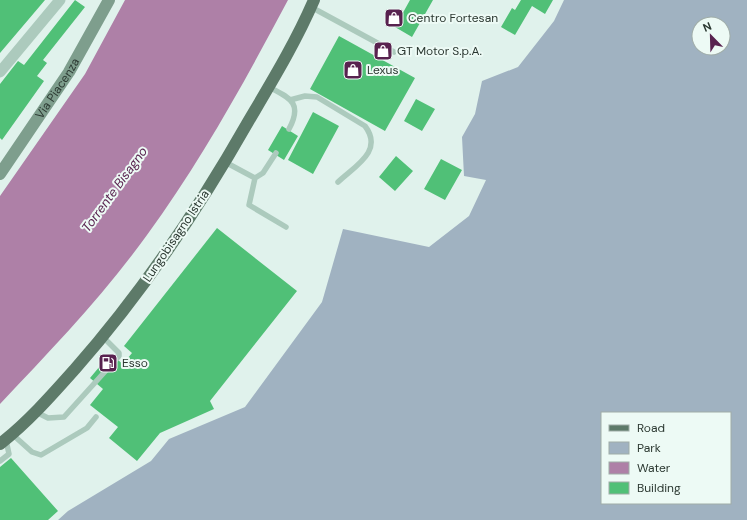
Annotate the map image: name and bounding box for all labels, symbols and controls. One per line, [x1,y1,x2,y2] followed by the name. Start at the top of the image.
[383,7,405,29] shop icon: Centro Fortesan
[408,10,498,26] place label: Centro Fortesan
[691,16,731,56] north arrow
[701,19,714,35] text: N
[372,40,394,62] shop icon: GT Motor S.p.A.
[397,43,482,59] place label: GT Motor S.p.A.
[32,55,83,122] street label: Via Piacenza
[342,59,364,81] shop icon: Lexus
[367,62,398,78] place label: Lexus
[78,143,151,235] water label: Torrente Bisagno
[139,187,213,285] street label: Lungobisagno Istria
[97,352,119,374] fuel station icon: Esso
[122,355,148,371] place label: Esso
[601,412,731,504] legend
[637,420,665,436] text: Road
[637,440,661,456] text: Park
[637,460,671,476] text: Water
[637,480,681,496] text: Building

